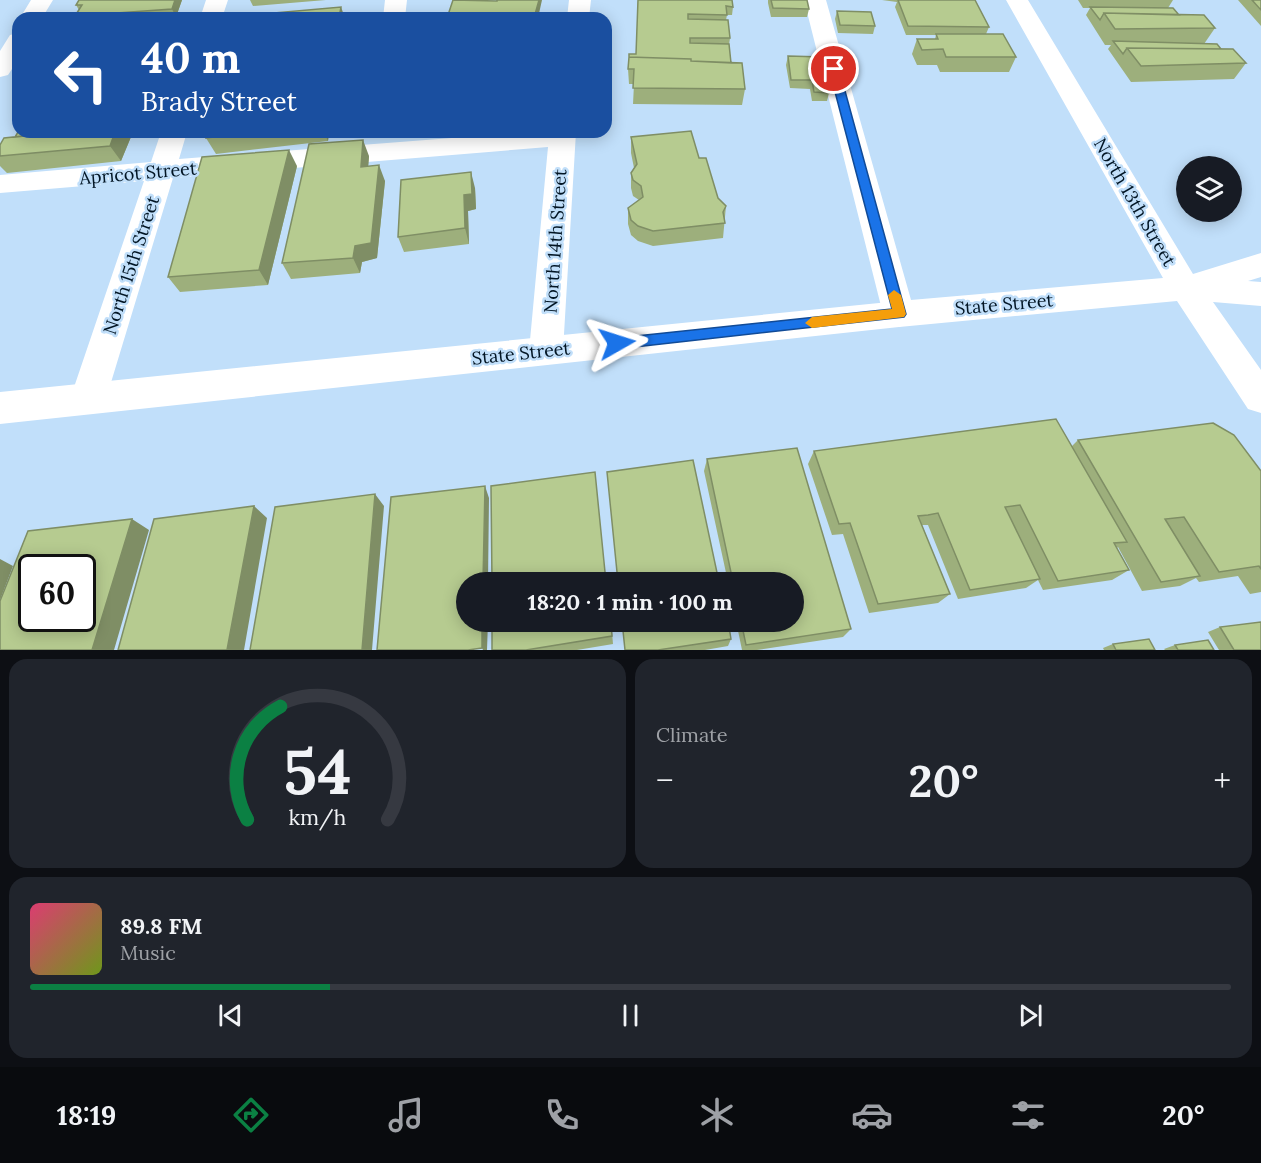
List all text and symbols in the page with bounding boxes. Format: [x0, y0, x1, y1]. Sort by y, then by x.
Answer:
text: 40 m [141, 31, 240, 85]
icon: left [42, 36, 120, 114]
pin [808, 43, 859, 94]
icon: arrive [817, 52, 850, 85]
text: Brady Street [141, 84, 297, 118]
street label: North 13th Street [1089, 134, 1181, 270]
street label: Apricot Street [77, 156, 198, 190]
map controls [1176, 156, 1242, 222]
button: layers [1176, 156, 1242, 222]
street label: North 14th Street [538, 168, 572, 314]
street label: North 15th Street [98, 193, 164, 337]
street label: State Street [954, 288, 1054, 320]
position arrow [585, 311, 649, 375]
street label: State Street [471, 336, 571, 370]
speed limit sign: 60 [18, 554, 96, 632]
text: 18:20 · 1 min · 100 m [528, 588, 732, 616]
text: Climate [656, 722, 728, 747]
text: 54 [283, 731, 352, 811]
text: 20° [909, 752, 978, 809]
text: − [656, 759, 674, 801]
text: + [1213, 759, 1231, 801]
text: km/h [289, 804, 347, 832]
text: 89.8 FM [120, 912, 202, 940]
text: Music [120, 940, 176, 965]
icon: previous [214, 999, 247, 1032]
icon: pause [614, 999, 647, 1032]
icon: next [1014, 999, 1047, 1032]
icon: directions [230, 1094, 272, 1136]
icon: music [385, 1094, 427, 1136]
icon: phone [541, 1094, 583, 1136]
icon: climate [696, 1094, 738, 1136]
icon: car [851, 1094, 893, 1136]
icon: filters [1007, 1094, 1049, 1136]
text: 18:19 [57, 1098, 116, 1132]
text: 20° [1162, 1098, 1204, 1132]

